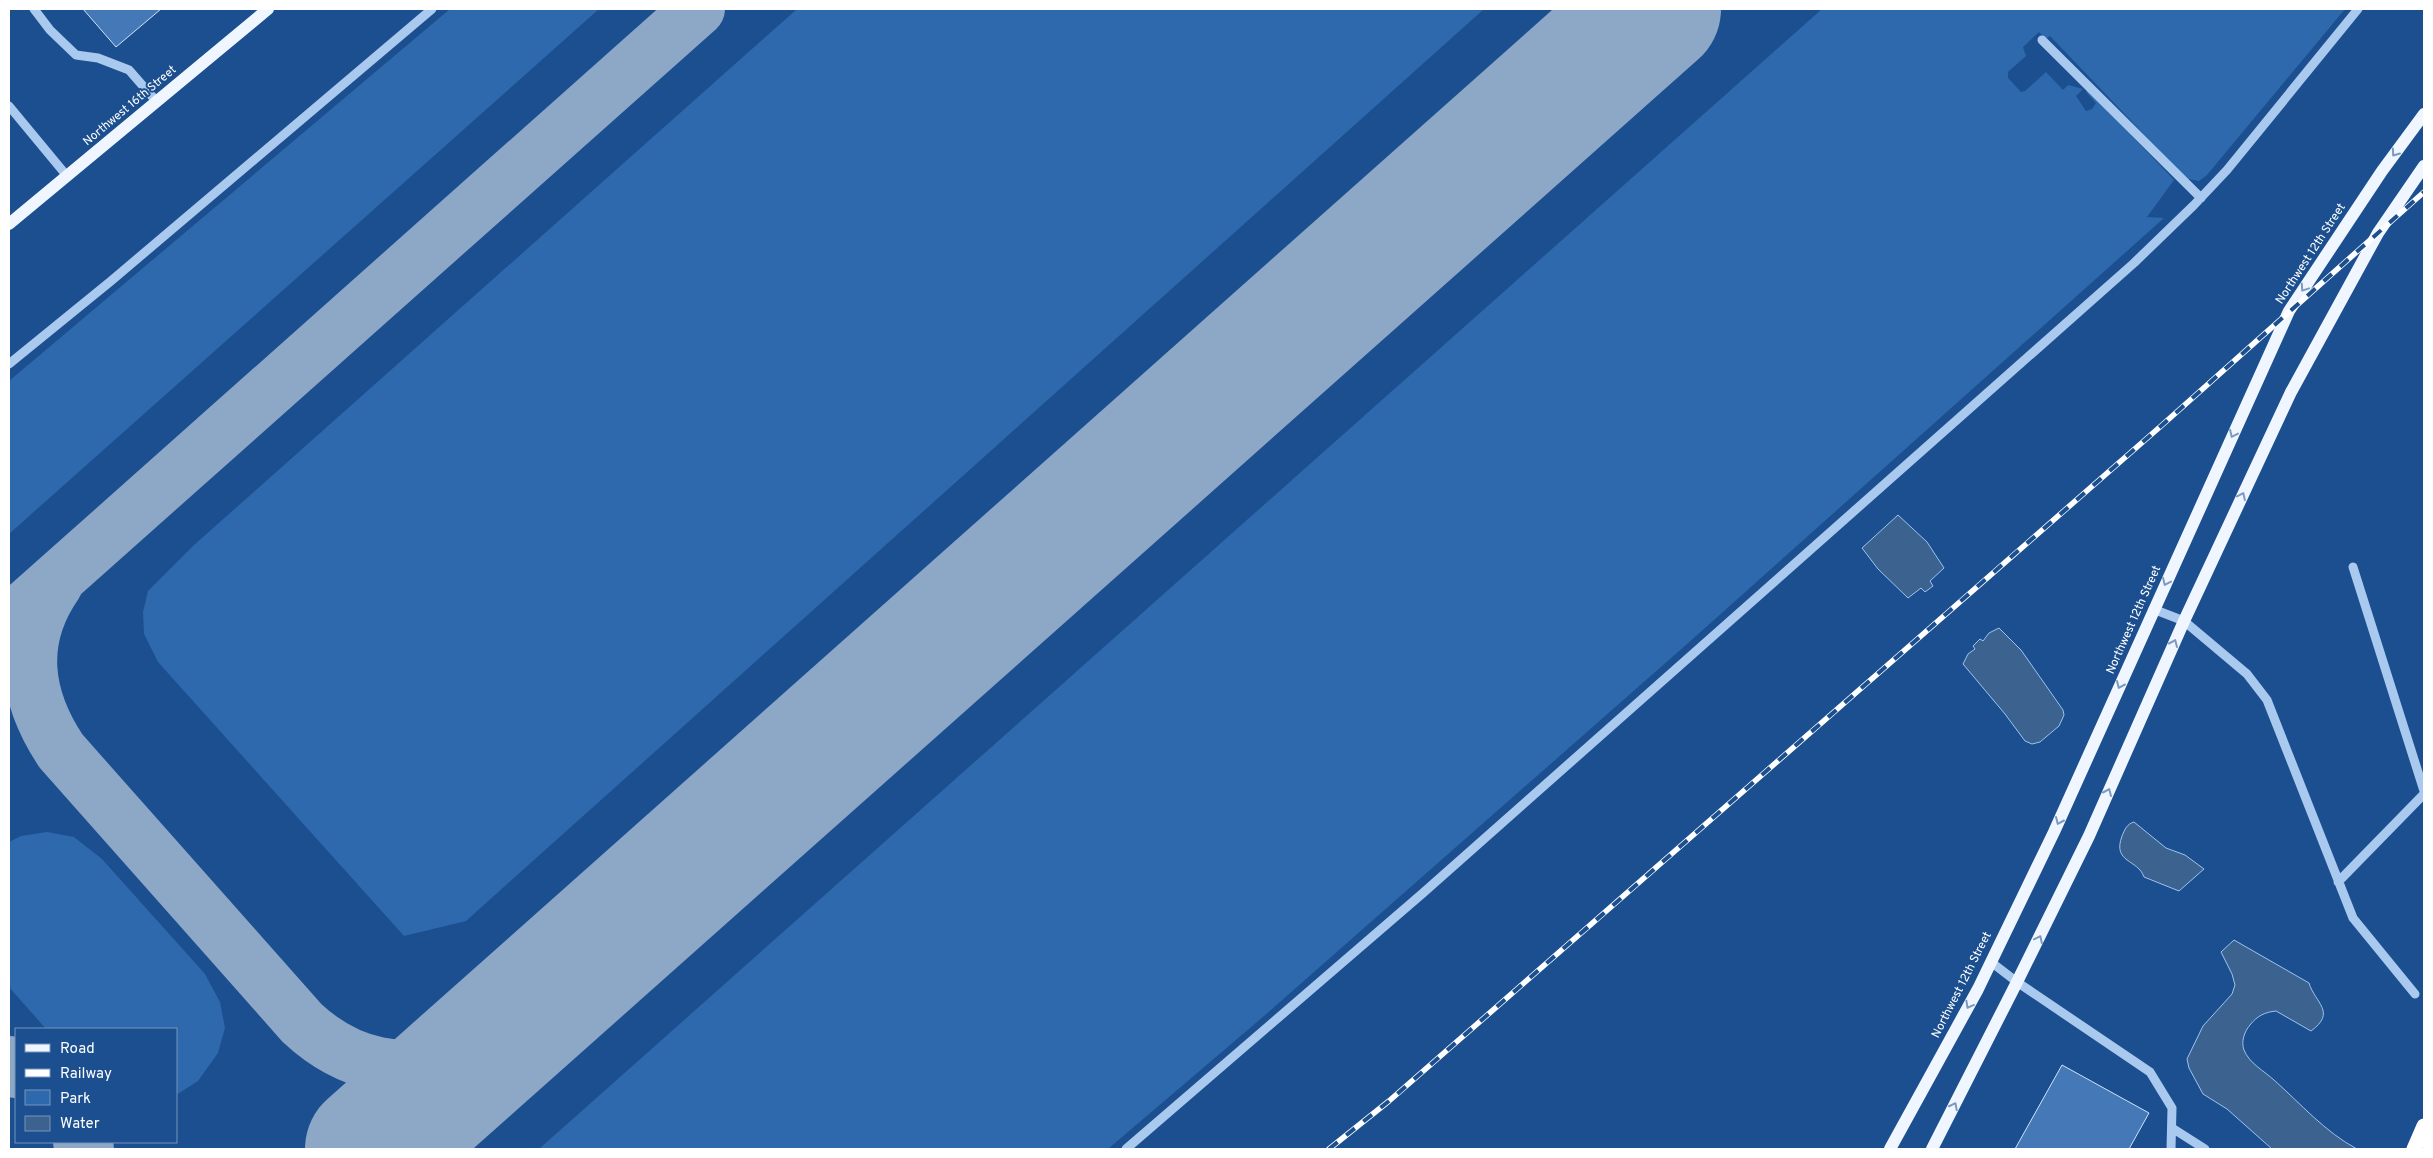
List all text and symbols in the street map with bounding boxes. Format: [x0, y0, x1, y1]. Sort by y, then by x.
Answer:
street label: Northwest 16th Street [80, 62, 180, 150]
one-way arrow [2392, 148, 2401, 157]
street label: Northwest 12th Street [2272, 200, 2350, 308]
one-way arrow [2301, 283, 2311, 292]
one-way arrow [2229, 429, 2240, 438]
one-way arrow [2236, 492, 2247, 501]
street label: Northwest 12th Street [2103, 563, 2165, 677]
one-way arrow [2161, 577, 2172, 586]
one-way arrow [2168, 639, 2178, 648]
one-way arrow [2115, 680, 2126, 689]
one-way arrow [2102, 788, 2113, 797]
one-way arrow [2055, 816, 2065, 825]
street label: Northwest 12th Street [1928, 929, 1996, 1041]
one-way arrow [2032, 935, 2042, 944]
one-way arrow [1965, 1000, 1975, 1009]
legend [15, 1028, 178, 1143]
text: Road [60, 1040, 95, 1059]
text: Railway [60, 1065, 112, 1084]
text: Park [60, 1090, 91, 1109]
one-way arrow [1948, 1102, 1958, 1111]
text: Water [60, 1115, 100, 1134]

